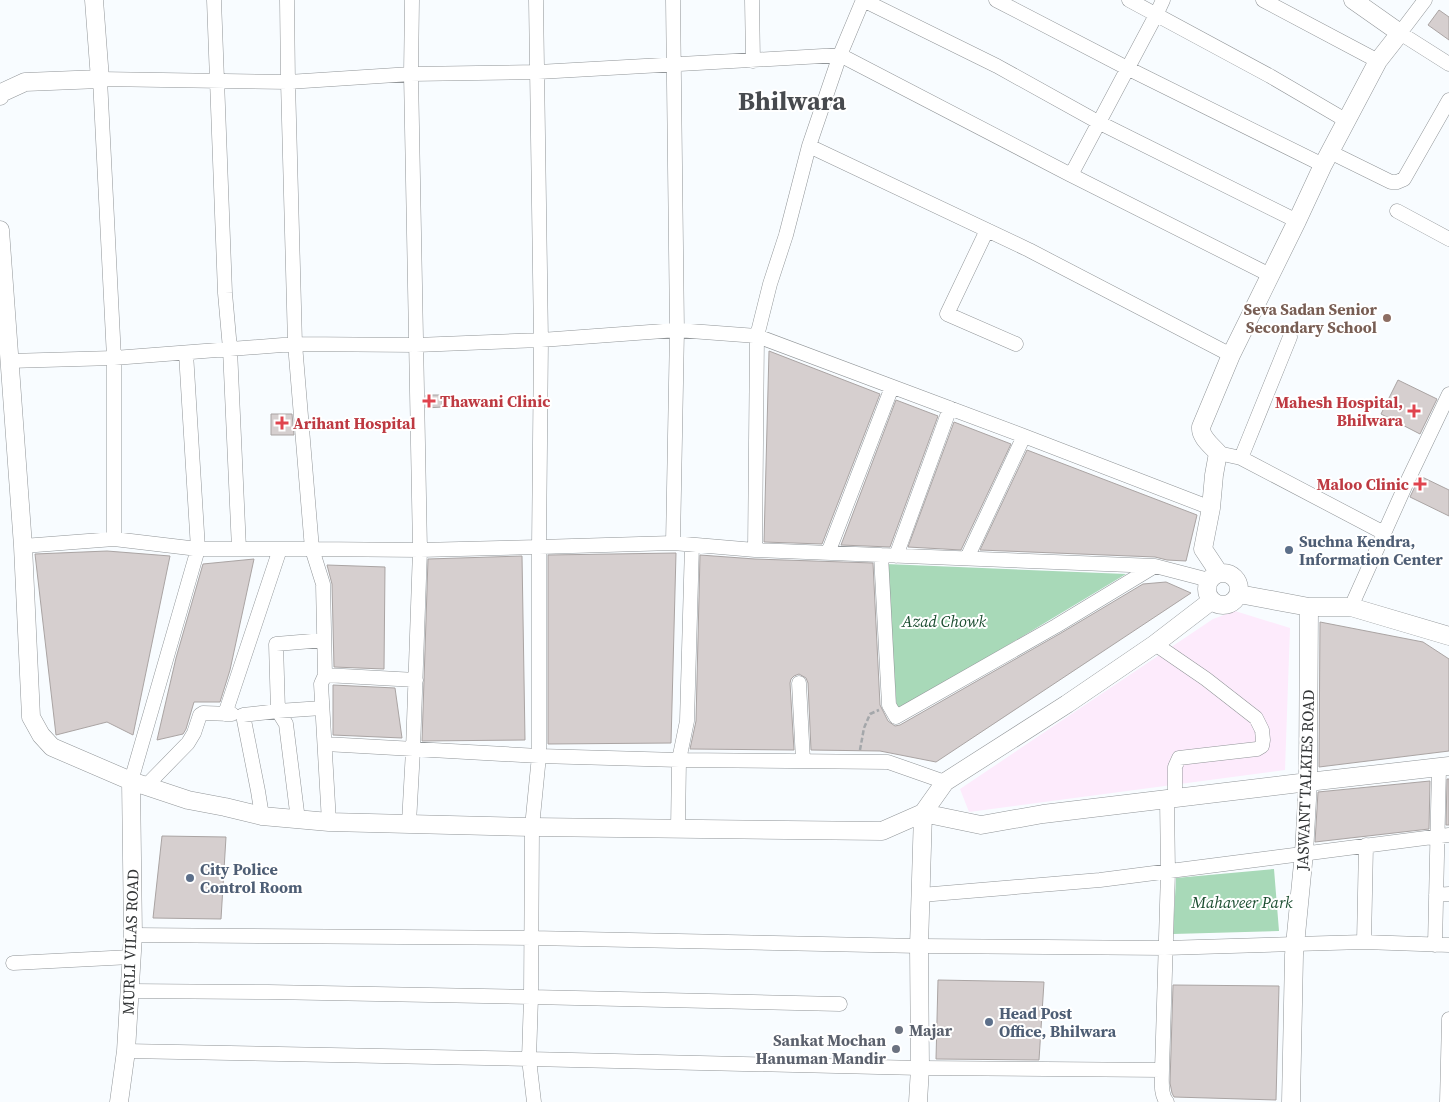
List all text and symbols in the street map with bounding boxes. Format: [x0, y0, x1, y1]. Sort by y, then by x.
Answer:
district label: Bhilwara [738, 83, 846, 119]
place label: Seva Sadan Senior Secondary School [1243, 298, 1378, 338]
marker: Seva Sadan Senior Secondary School [1381, 312, 1393, 324]
place label: Thawani Clinic [440, 390, 550, 412]
place label: Mahesh Hospital, Bhilwara [1275, 391, 1404, 431]
marker: Thawani Clinic [422, 394, 436, 408]
marker: Mahesh Hospital, Bhilwara [1407, 404, 1421, 418]
place label: Arihant Hospital [293, 412, 416, 434]
marker: Arihant Hospital [275, 416, 289, 430]
place label: Maloo Clinic [1316, 473, 1409, 495]
marker: Maloo Clinic [1413, 477, 1427, 491]
place label: Suchna Kendra, Information Center [1299, 530, 1443, 570]
marker: Suchna Kendra, Information Center [1283, 544, 1295, 556]
park label: Azad Chowk [901, 610, 986, 632]
street label: JASWANT TALKIES ROAD [1291, 689, 1319, 872]
place label: City Police Control Room [200, 858, 303, 898]
street label: MURLI VILAS ROAD [116, 869, 144, 1015]
marker: City Police Control Room [184, 872, 196, 884]
park label: Mahaveer Park [1190, 891, 1293, 913]
place label: Head Post Office, Bhilwara [999, 1002, 1117, 1042]
marker: Head Post Office, Bhilwara [983, 1016, 995, 1028]
place label: Majar [909, 1019, 953, 1041]
marker: Majar [893, 1024, 905, 1036]
place label: Sankat Mochan Hanuman Mandir [756, 1029, 887, 1069]
marker: Sankat Mochan Hanuman Mandir [890, 1043, 902, 1055]

